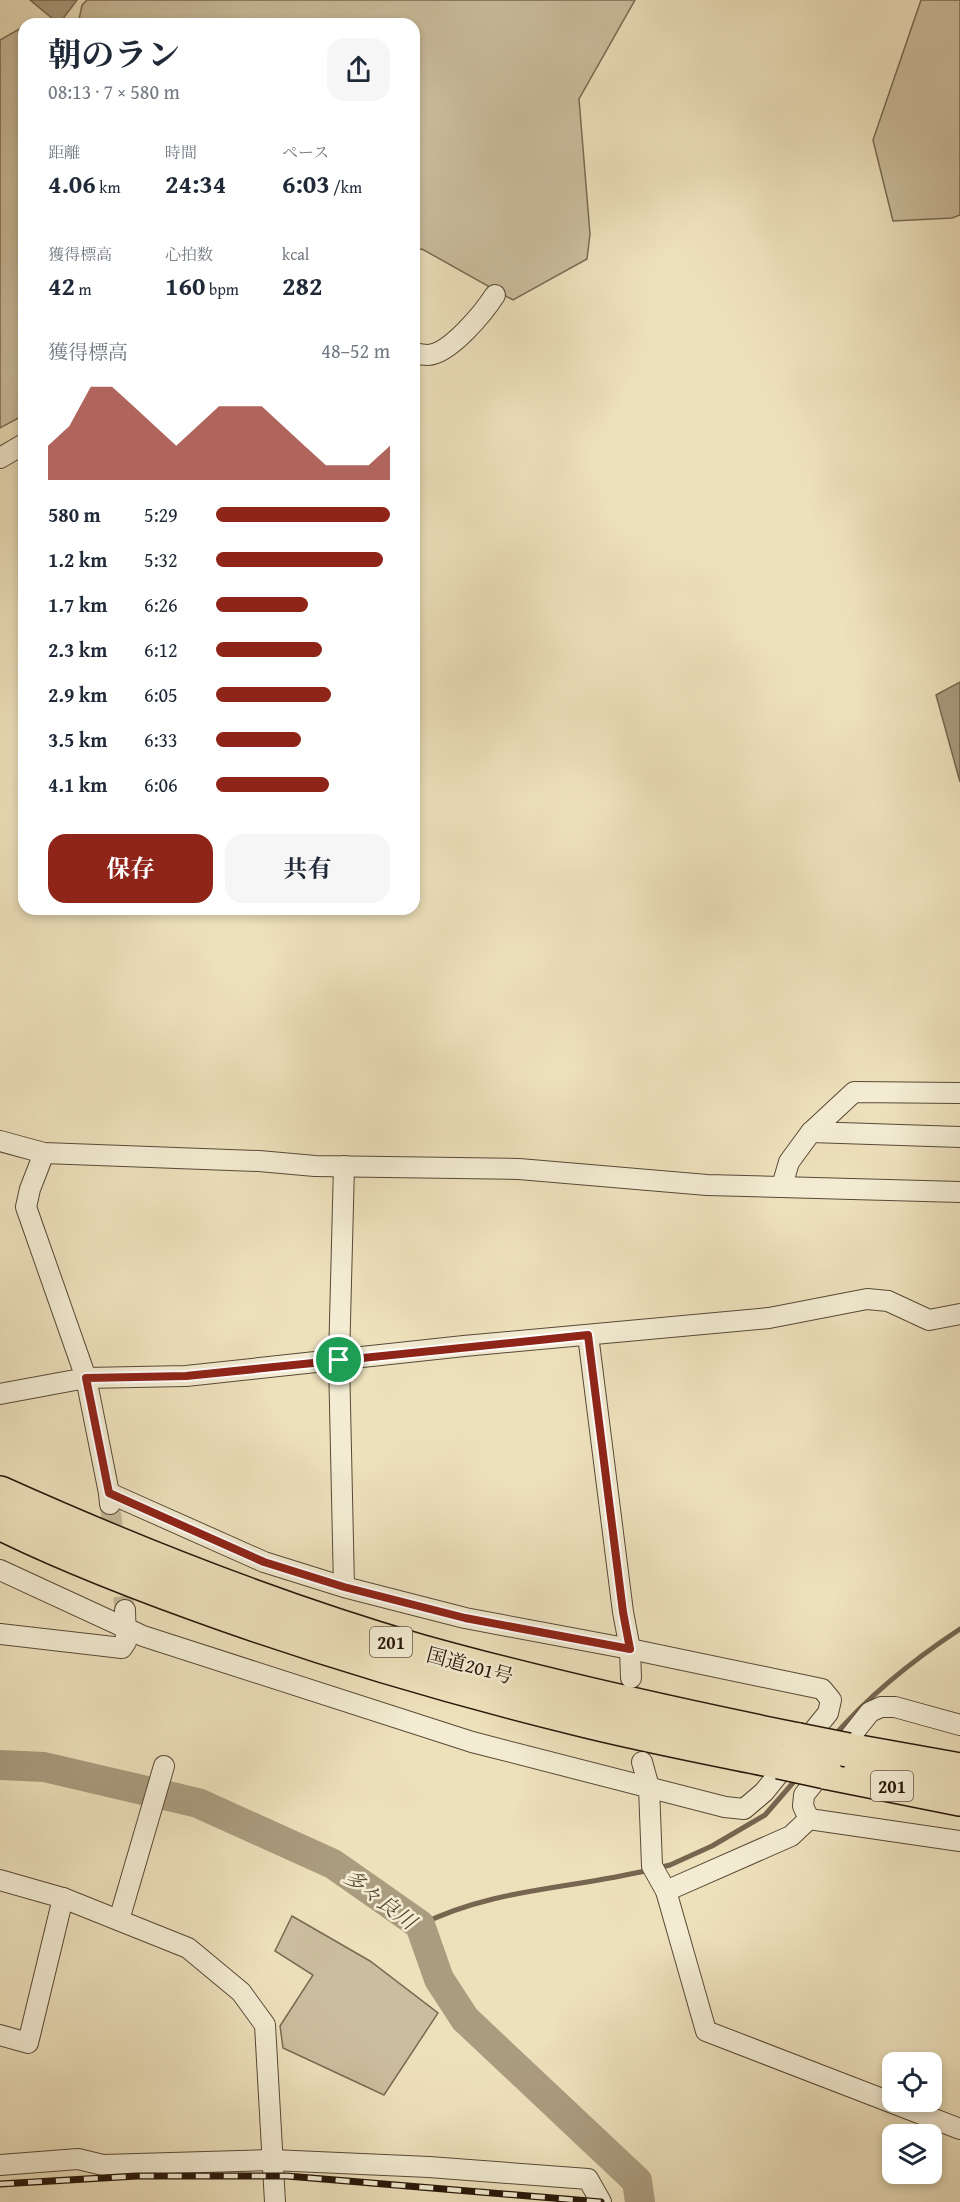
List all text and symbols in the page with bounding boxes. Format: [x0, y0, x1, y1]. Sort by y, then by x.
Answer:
text: 朝のラン [48, 30, 180, 78]
button: share [327, 38, 390, 101]
text: 08:13 · 7 × 580 m [48, 77, 180, 106]
text: 距離 [48, 140, 80, 164]
text: 時間 [165, 140, 197, 164]
text: ペース [282, 140, 329, 164]
text: 4.06 [48, 164, 96, 203]
text: 24:34 [165, 164, 226, 203]
text: 6:03 [282, 164, 330, 203]
text: km [96, 175, 120, 199]
text: /km [330, 175, 362, 199]
text: 獲得標高 [48, 242, 112, 266]
text: 心拍数 [165, 242, 213, 266]
text: kcal [282, 242, 309, 266]
text: 42 [48, 266, 75, 305]
text: 160 [165, 266, 205, 305]
text: 282 [282, 266, 322, 305]
text: m [75, 277, 92, 301]
text: bpm [205, 277, 239, 301]
text: 48–52 m [321, 336, 390, 365]
text: 獲得標高 [48, 337, 128, 366]
text: 580 m [48, 500, 101, 529]
text: 5:29 [144, 500, 178, 529]
text: 1.2 km [48, 545, 107, 574]
text: 5:32 [144, 545, 178, 574]
text: 1.7 km [48, 590, 107, 619]
text: 6:26 [144, 590, 178, 619]
text: 2.3 km [48, 635, 107, 664]
text: 6:12 [144, 635, 178, 664]
text: 2.9 km [48, 680, 107, 709]
text: 6:05 [144, 680, 178, 709]
text: 3.5 km [48, 725, 107, 754]
text: 6:33 [144, 725, 178, 754]
text: 4.1 km [48, 770, 107, 799]
text: 6:06 [144, 770, 178, 799]
button: 保存 [48, 834, 213, 903]
button: 共有 [225, 834, 390, 903]
pin [313, 1334, 364, 1385]
icon: arrive [322, 1343, 355, 1376]
road number: 201 [370, 1627, 412, 1657]
street label: 国道201号 [423, 1639, 517, 1691]
road number: 201 [871, 1771, 913, 1801]
water label: 多々良川 [337, 1861, 424, 1938]
map controls [882, 2052, 942, 2184]
button: locate [882, 2052, 942, 2112]
button: layers [882, 2124, 942, 2184]

